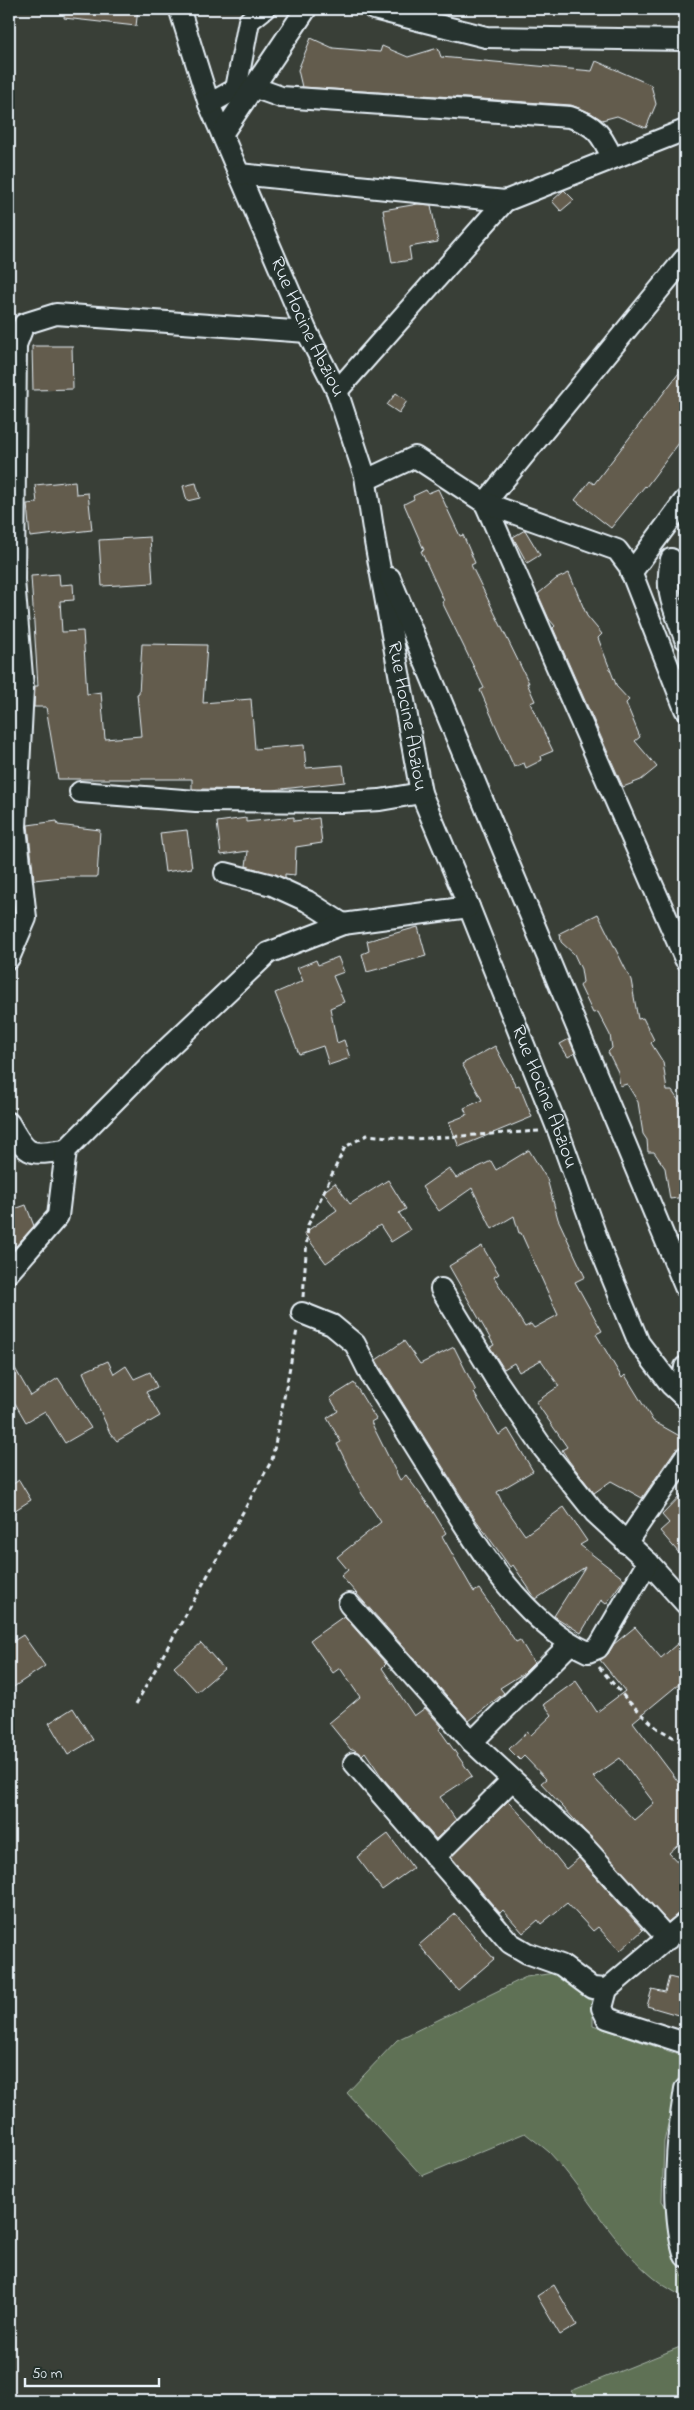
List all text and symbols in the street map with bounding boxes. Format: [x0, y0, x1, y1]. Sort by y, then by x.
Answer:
street label: Rue Hocine Abziou [262, 253, 352, 402]
street label: Rue Hocine Abziou [379, 639, 435, 793]
street label: Rue Hocine Abziou [503, 1021, 585, 1172]
scale bar [25, 2355, 159, 2387]
text: 50 m [32, 2363, 63, 2385]

